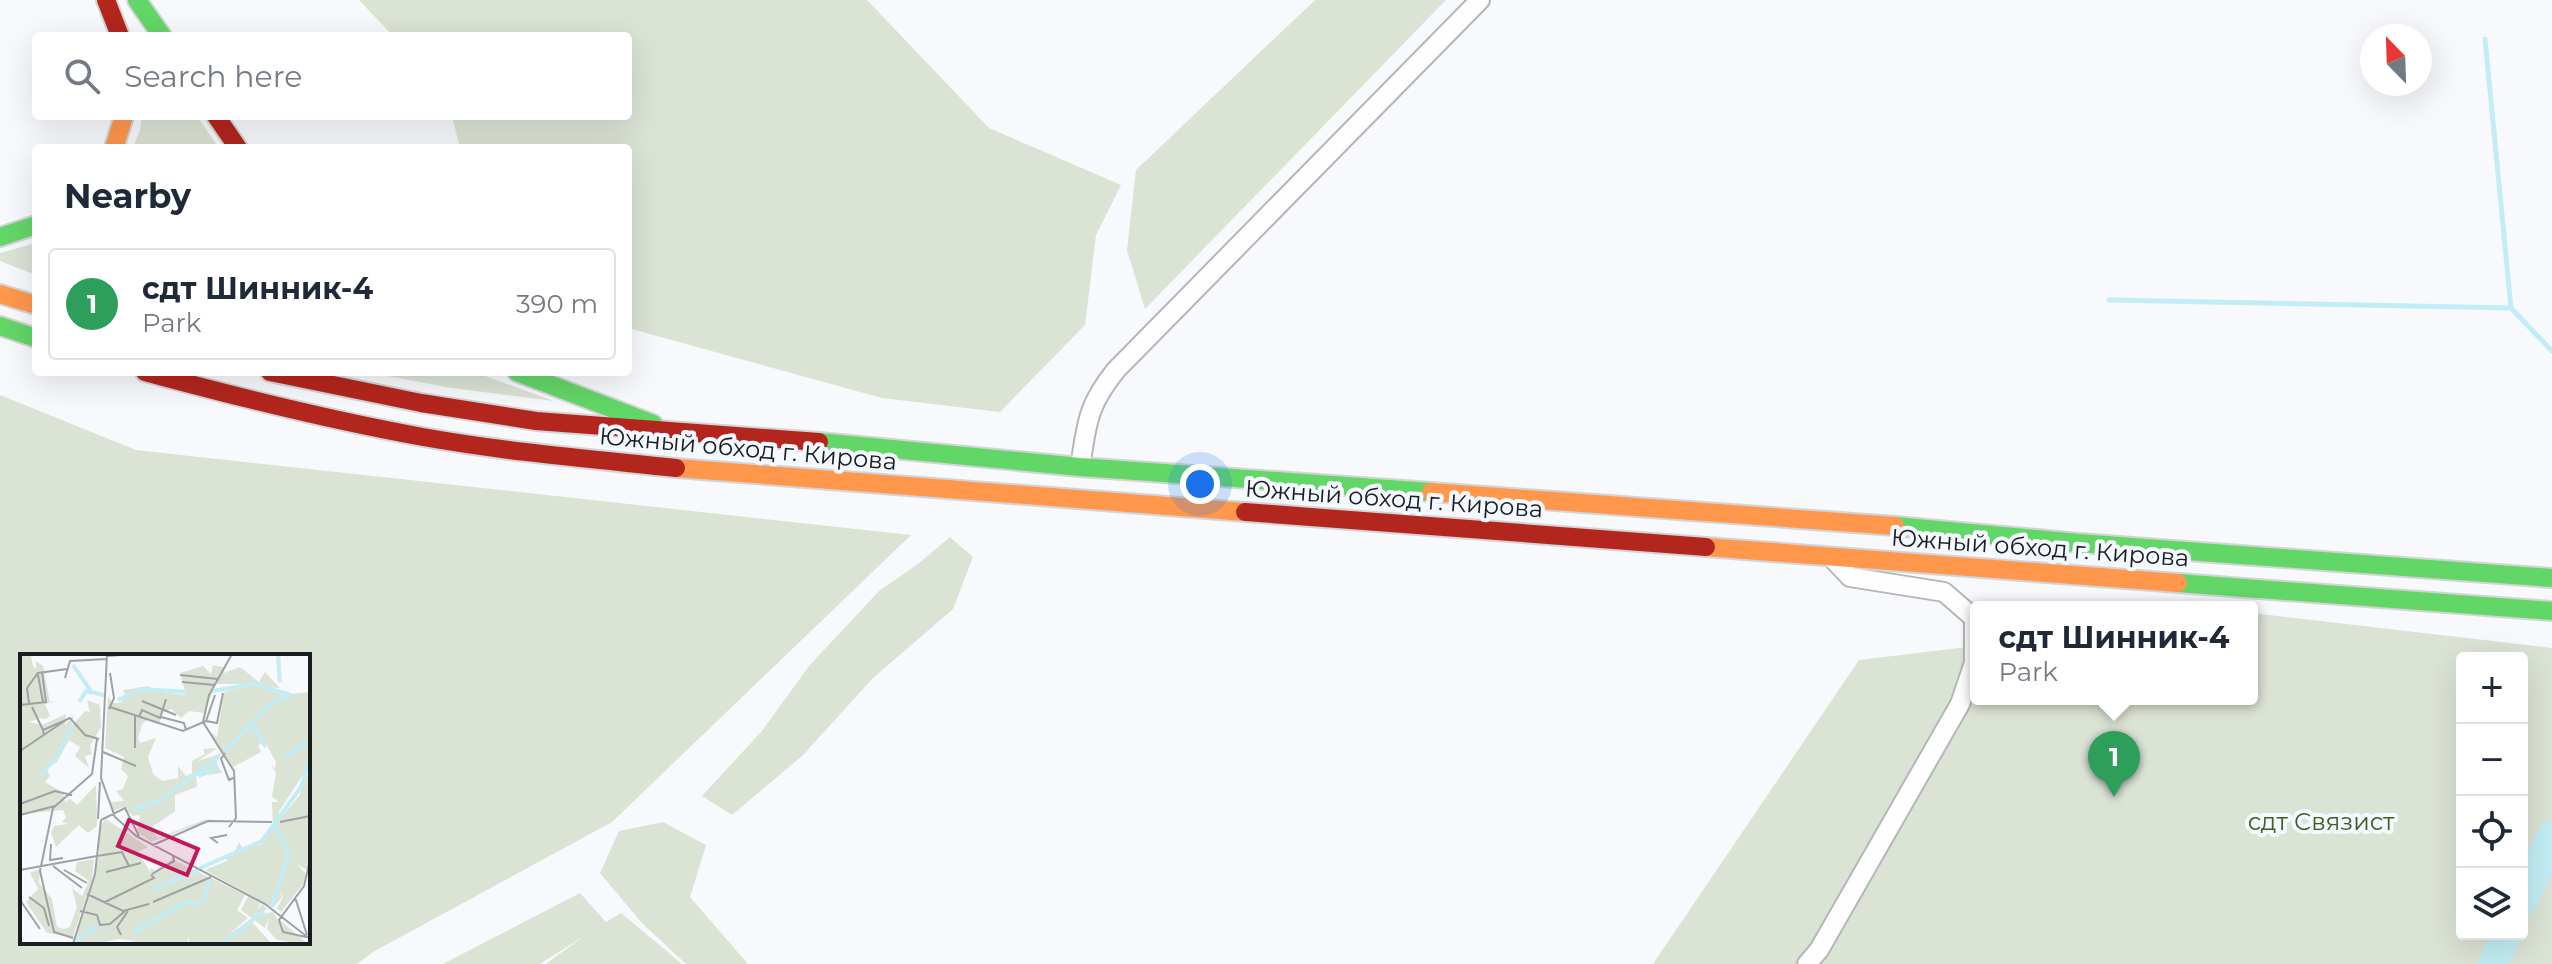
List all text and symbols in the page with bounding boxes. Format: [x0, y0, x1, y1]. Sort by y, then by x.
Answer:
north arrow [2360, 24, 2432, 96]
search box [32, 32, 632, 120]
icon: search [60, 54, 104, 98]
text: Search here [124, 58, 302, 95]
text: Nearby [64, 175, 191, 217]
text: сдт Шинник-4 [142, 270, 373, 307]
text: 1 [87, 288, 97, 320]
text: 390 m [516, 288, 598, 320]
text: Park [142, 307, 201, 339]
street label: Южный обход г. Кирова [598, 421, 898, 476]
your location [1180, 464, 1220, 504]
street label: Южный обход г. Кирова [1244, 474, 1544, 523]
street label: Южный обход г. Кирова [1890, 523, 2190, 572]
popup [1970, 601, 2258, 705]
text: сдт Шинник-4 [1998, 619, 2230, 656]
map controls [2456, 652, 2528, 940]
button: + [2456, 652, 2528, 724]
inset map [20, 654, 310, 944]
text: Park [1998, 656, 2058, 688]
button: − [2456, 724, 2528, 796]
pin: 1 [2088, 731, 2140, 797]
button: locate [2456, 796, 2528, 868]
park label: сдт Связист [2248, 807, 2395, 836]
button: layers [2456, 868, 2528, 940]

